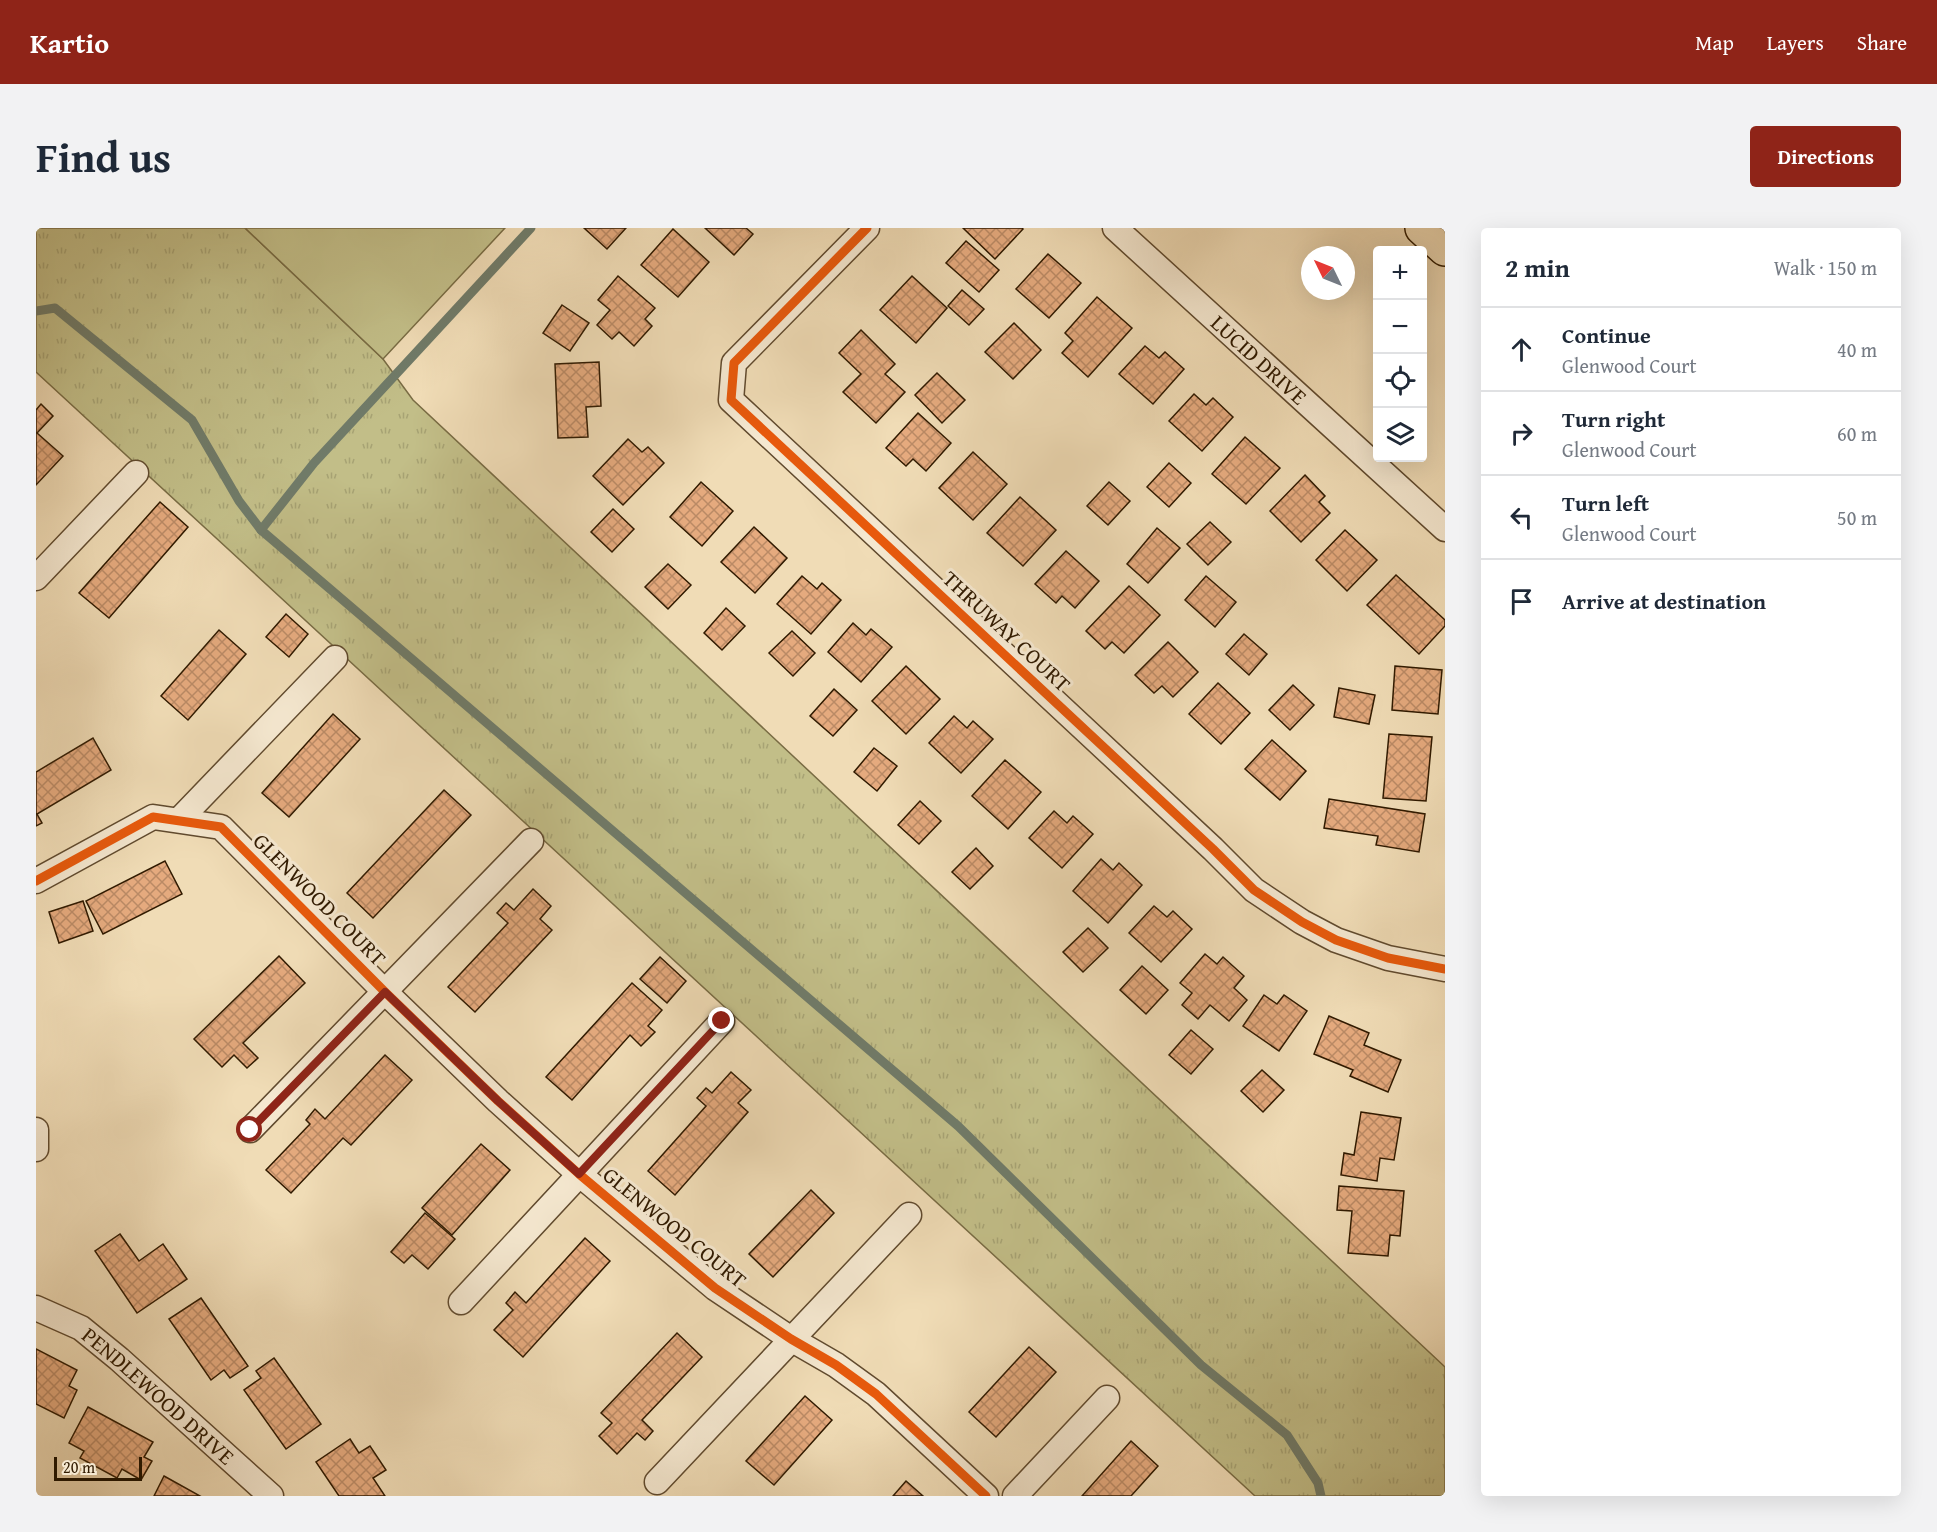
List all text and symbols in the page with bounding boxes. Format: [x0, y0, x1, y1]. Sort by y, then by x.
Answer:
text: Kartio [30, 22, 109, 63]
text: Map [1695, 27, 1734, 58]
text: Layers [1767, 27, 1824, 58]
text: Share [1857, 27, 1907, 58]
text: Find us [36, 126, 171, 187]
button: Directions [1750, 126, 1901, 187]
north arrow [1301, 246, 1355, 300]
map controls [1373, 246, 1427, 462]
button: + [1373, 246, 1427, 300]
text: 2 min [1505, 248, 1570, 287]
text: Walk · 150 m [1774, 253, 1877, 282]
button: − [1373, 300, 1427, 354]
street label: LUCID DRIVE [1204, 307, 1314, 412]
text: Continue [1562, 319, 1651, 351]
icon: ahead [1505, 333, 1538, 366]
text: 40 m [1837, 335, 1877, 364]
text: Glenwood Court [1562, 351, 1697, 380]
button: locate [1373, 354, 1427, 408]
text: Turn right [1562, 403, 1665, 435]
button: layers [1373, 408, 1427, 462]
icon: right [1505, 417, 1538, 450]
text: 60 m [1837, 419, 1877, 448]
text: Glenwood Court [1562, 435, 1697, 464]
text: Turn left [1562, 487, 1649, 519]
icon: left [1505, 501, 1538, 534]
text: 50 m [1837, 503, 1877, 532]
text: Glenwood Court [1562, 519, 1697, 548]
street label: THRUWAY COURT [936, 563, 1078, 699]
icon: arrive [1505, 585, 1538, 618]
text: Arrive at destination [1562, 585, 1766, 617]
street label: GLENWOOD COURT [246, 825, 394, 973]
route end [708, 1007, 734, 1033]
route start [236, 1116, 262, 1142]
street label: GLENWOOD COURT [596, 1159, 754, 1295]
street label: PENDLEWOOD DRIVE [75, 1319, 242, 1472]
scale bar [54, 1454, 142, 1482]
text: 20 m [63, 1455, 95, 1479]

